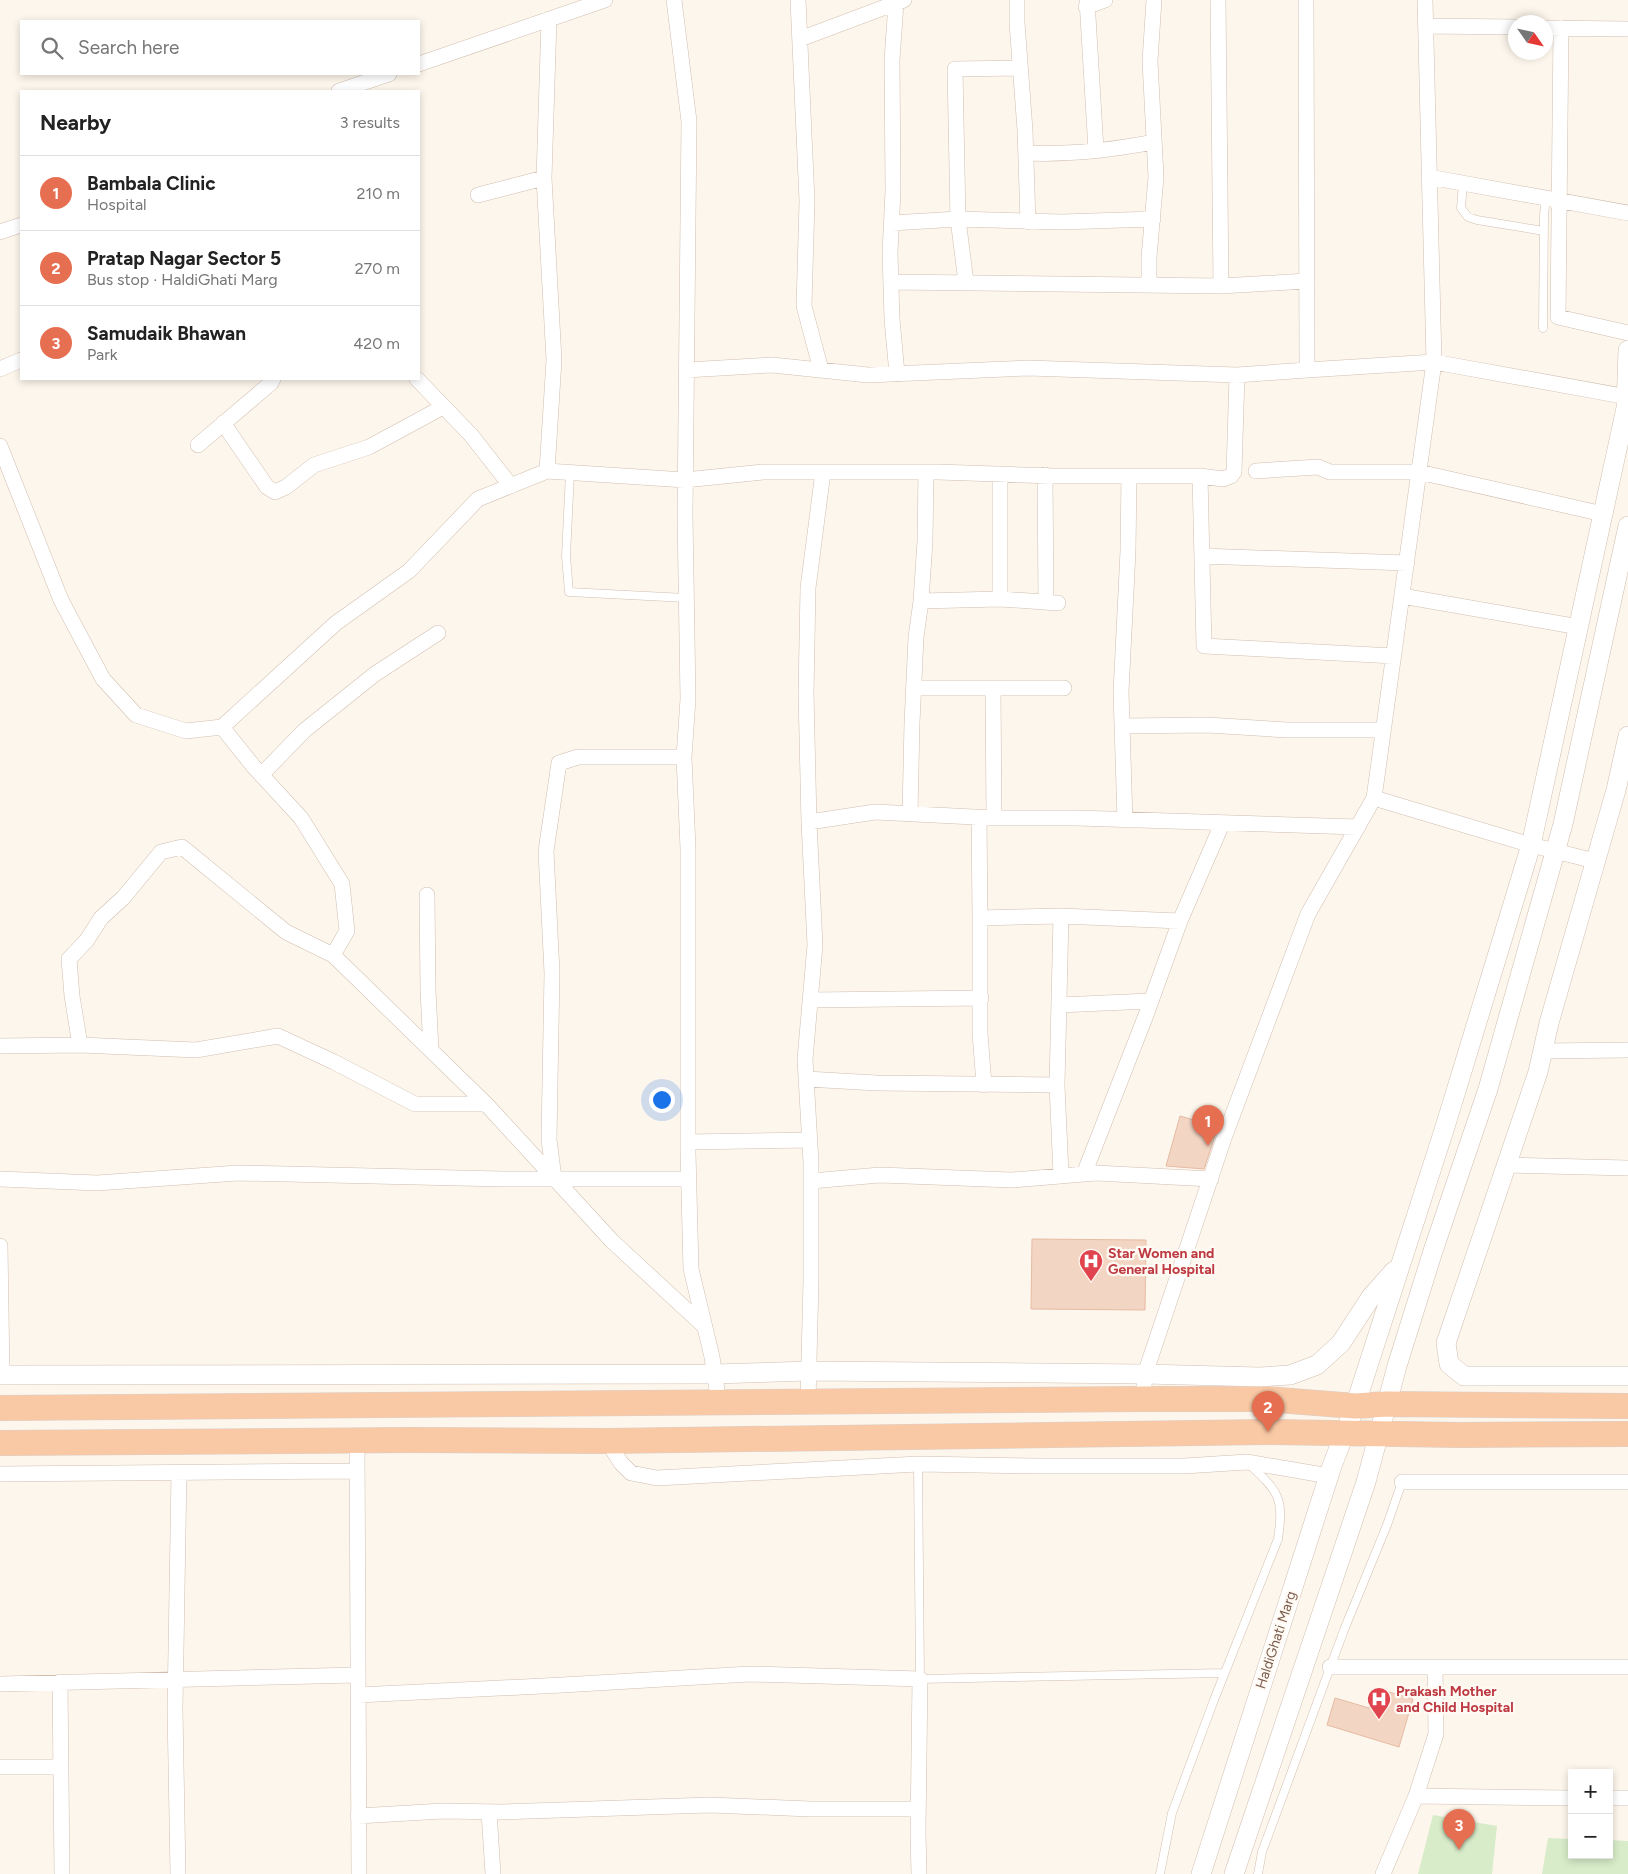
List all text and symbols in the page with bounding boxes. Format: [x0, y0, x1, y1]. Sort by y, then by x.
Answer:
north arrow [1508, 15, 1553, 60]
search box [20, 20, 420, 75]
icon: search [38, 34, 66, 62]
text: Search here [78, 36, 180, 59]
text: Nearby [40, 110, 111, 135]
text: 3 results [340, 113, 400, 132]
text: Bambala Clinic [87, 172, 216, 195]
text: 1 [53, 184, 59, 203]
text: 210 m [357, 184, 400, 203]
text: Hospital [87, 195, 147, 214]
text: Pratap Nagar Sector 5 [87, 247, 281, 270]
text: 2 [51, 259, 61, 278]
text: 270 m [355, 259, 400, 278]
text: Bus stop · HaldiGhati Marg [87, 270, 278, 289]
text: Samudaik Bhawan [87, 322, 246, 345]
text: 3 [52, 334, 60, 353]
text: 420 m [353, 334, 400, 353]
text: Park [87, 345, 117, 364]
your location [649, 1087, 675, 1113]
pin: 1 [1192, 1105, 1224, 1146]
place label: Star Women and General Hospital [1108, 1245, 1215, 1278]
hospital icon: Star Women and General Hospital [1078, 1248, 1104, 1282]
pin: 2 [1252, 1391, 1284, 1432]
street label: HaldiGhati Marg [1252, 1589, 1300, 1691]
place label: Prakash Mother and Child Hospital [1396, 1683, 1514, 1716]
hospital icon: Prakash Mother and Child Hospital [1366, 1686, 1392, 1720]
map controls [1568, 1769, 1613, 1859]
button: + [1568, 1769, 1613, 1814]
pin: 3 [1443, 1809, 1475, 1850]
button: − [1568, 1814, 1613, 1859]

